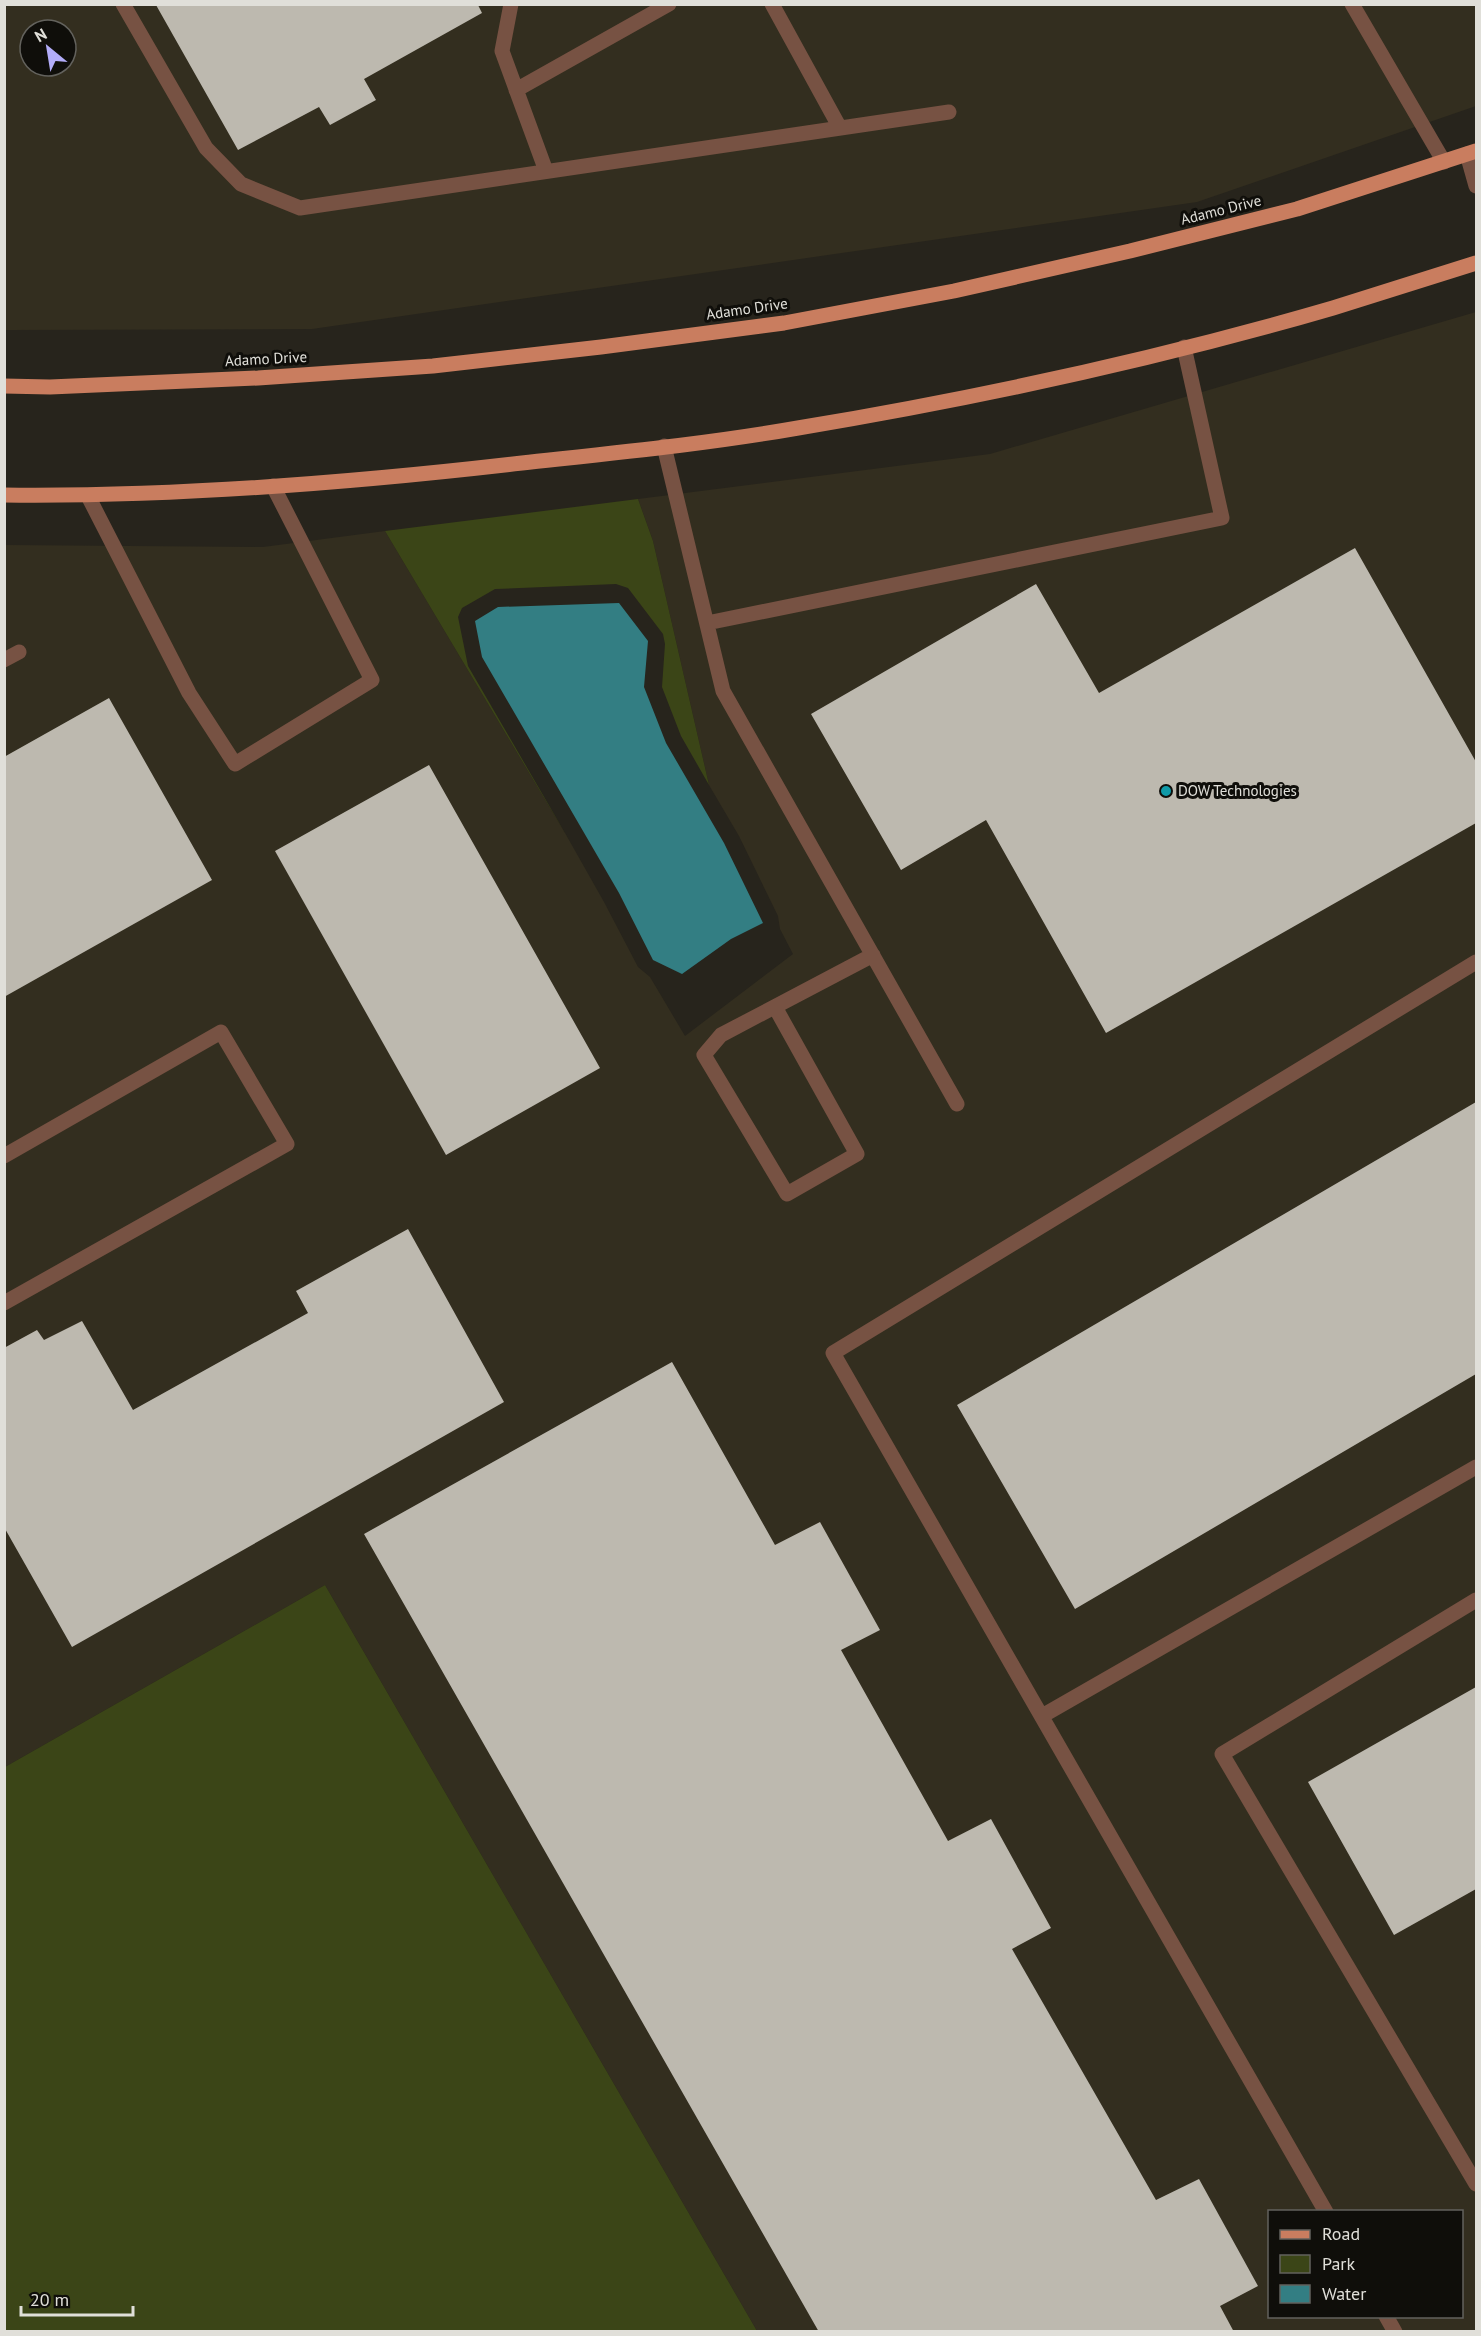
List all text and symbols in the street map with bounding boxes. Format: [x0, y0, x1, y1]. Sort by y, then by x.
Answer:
north arrow [18, 18, 78, 78]
text: N [31, 24, 50, 46]
street label: Adamo Drive [1179, 190, 1263, 229]
street label: Adamo Drive [705, 293, 789, 324]
street label: Adamo Drive [224, 347, 307, 370]
place label: DOW Technologies [1178, 781, 1297, 800]
marker: DOW Technologies [1159, 784, 1173, 798]
legend [1268, 2210, 1463, 2318]
text: Road [1322, 2222, 1360, 2245]
text: Park [1322, 2252, 1355, 2275]
scale bar [21, 2279, 134, 2317]
text: Water [1322, 2282, 1366, 2305]
text: 20 m [30, 2288, 69, 2311]

